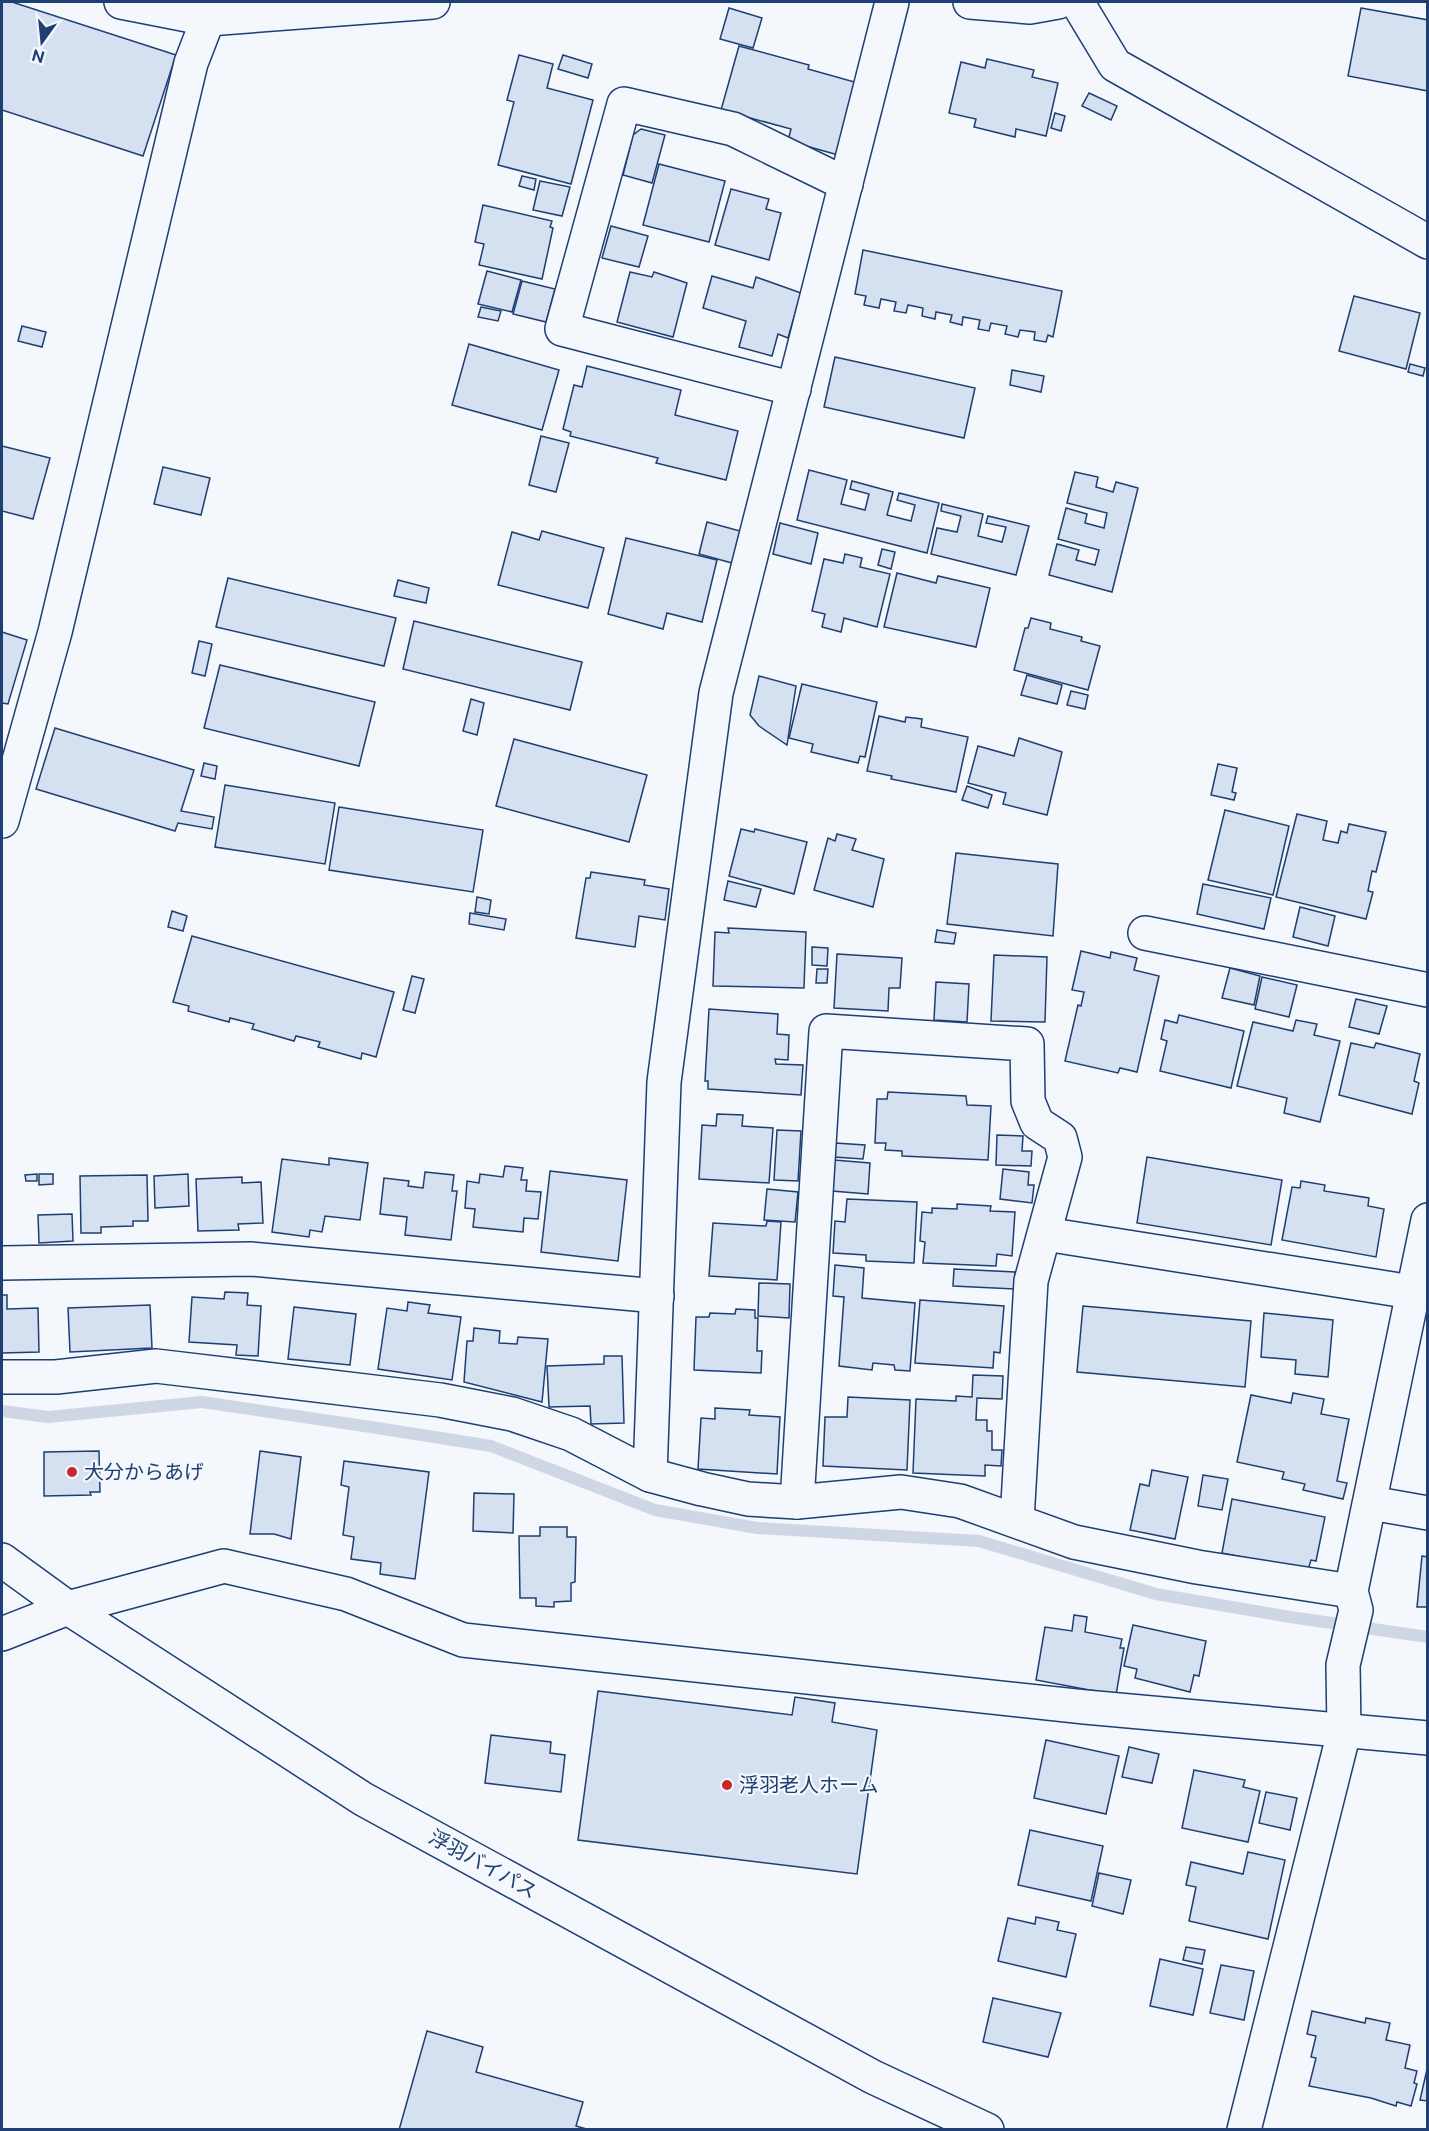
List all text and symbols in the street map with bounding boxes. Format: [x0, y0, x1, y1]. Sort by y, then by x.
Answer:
north arrow [12, 12, 72, 72]
text: N [30, 45, 47, 67]
place label: 大分からあげ [84, 1460, 204, 1484]
marker: 大分からあげ [65, 1465, 79, 1479]
place label: 浮羽老人ホーム [739, 1773, 878, 1797]
marker: 浮羽老人ホーム [720, 1778, 734, 1792]
street label: 浮羽バイパス [425, 1825, 541, 1903]

